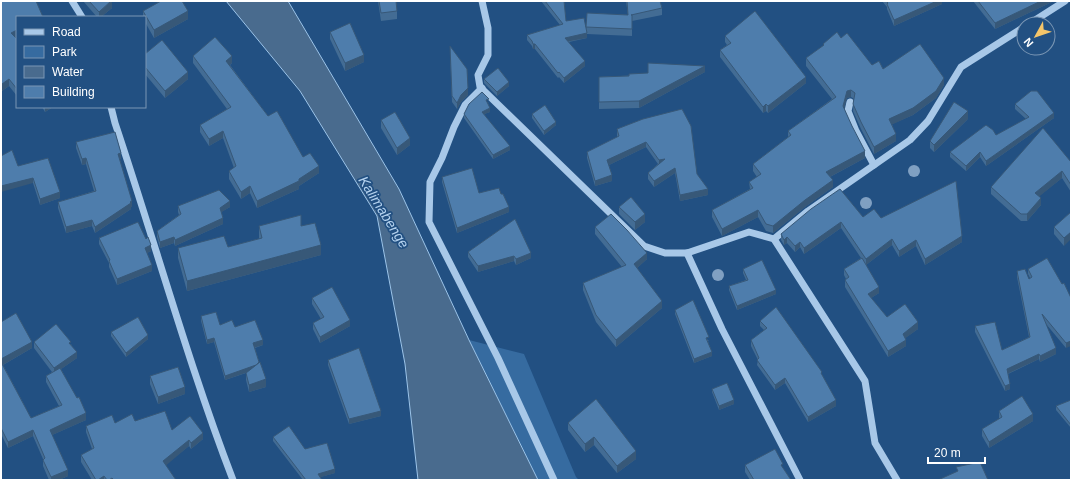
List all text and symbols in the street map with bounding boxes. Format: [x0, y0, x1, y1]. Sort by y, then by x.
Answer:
legend [16, 16, 146, 108]
north arrow [1016, 16, 1056, 56]
text: Road [52, 25, 81, 39]
text: N [1021, 35, 1035, 49]
text: Park [52, 45, 78, 59]
text: Water [52, 65, 84, 79]
text: Building [52, 85, 95, 99]
water label: Kalimabenge [356, 173, 413, 251]
scale bar [928, 439, 985, 465]
text: 20 m [934, 446, 961, 460]

